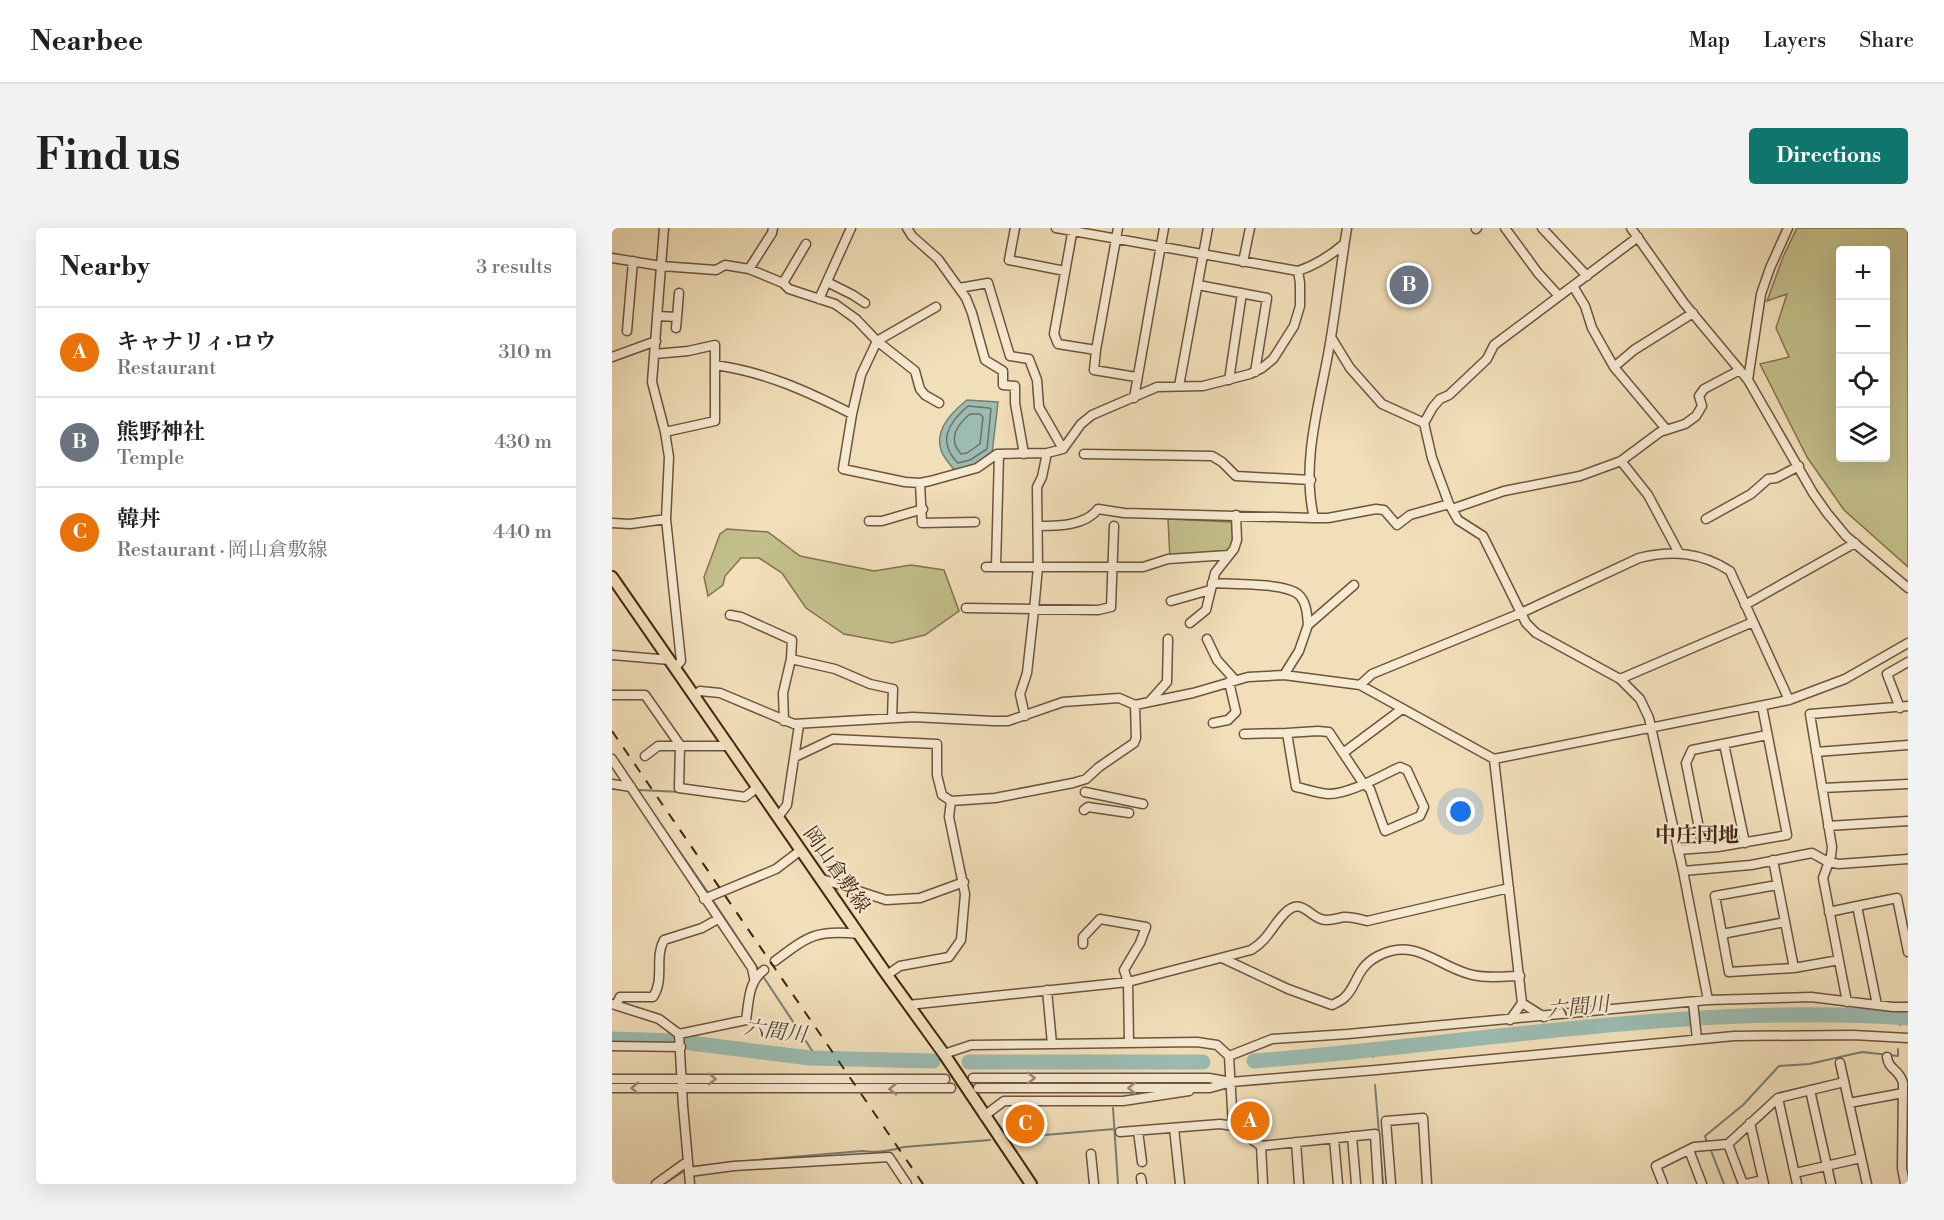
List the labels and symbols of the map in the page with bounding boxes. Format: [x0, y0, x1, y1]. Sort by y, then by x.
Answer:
pin: B [1390, 262, 1428, 308]
your location [1446, 797, 1475, 826]
street label: 岡山倉敷線 [797, 822, 875, 918]
district label: 中庄団地 [1655, 823, 1739, 849]
water label: 六間川 [1545, 992, 1613, 1024]
water label: 六間川 [742, 1015, 810, 1049]
one-way arrow [1027, 1072, 1036, 1084]
one-way arrow [708, 1073, 717, 1085]
one-way arrow [630, 1082, 639, 1094]
one-way arrow [1127, 1082, 1136, 1094]
one-way arrow [888, 1083, 897, 1095]
pin: A [1230, 1098, 1270, 1144]
pin: C [1006, 1102, 1044, 1146]

